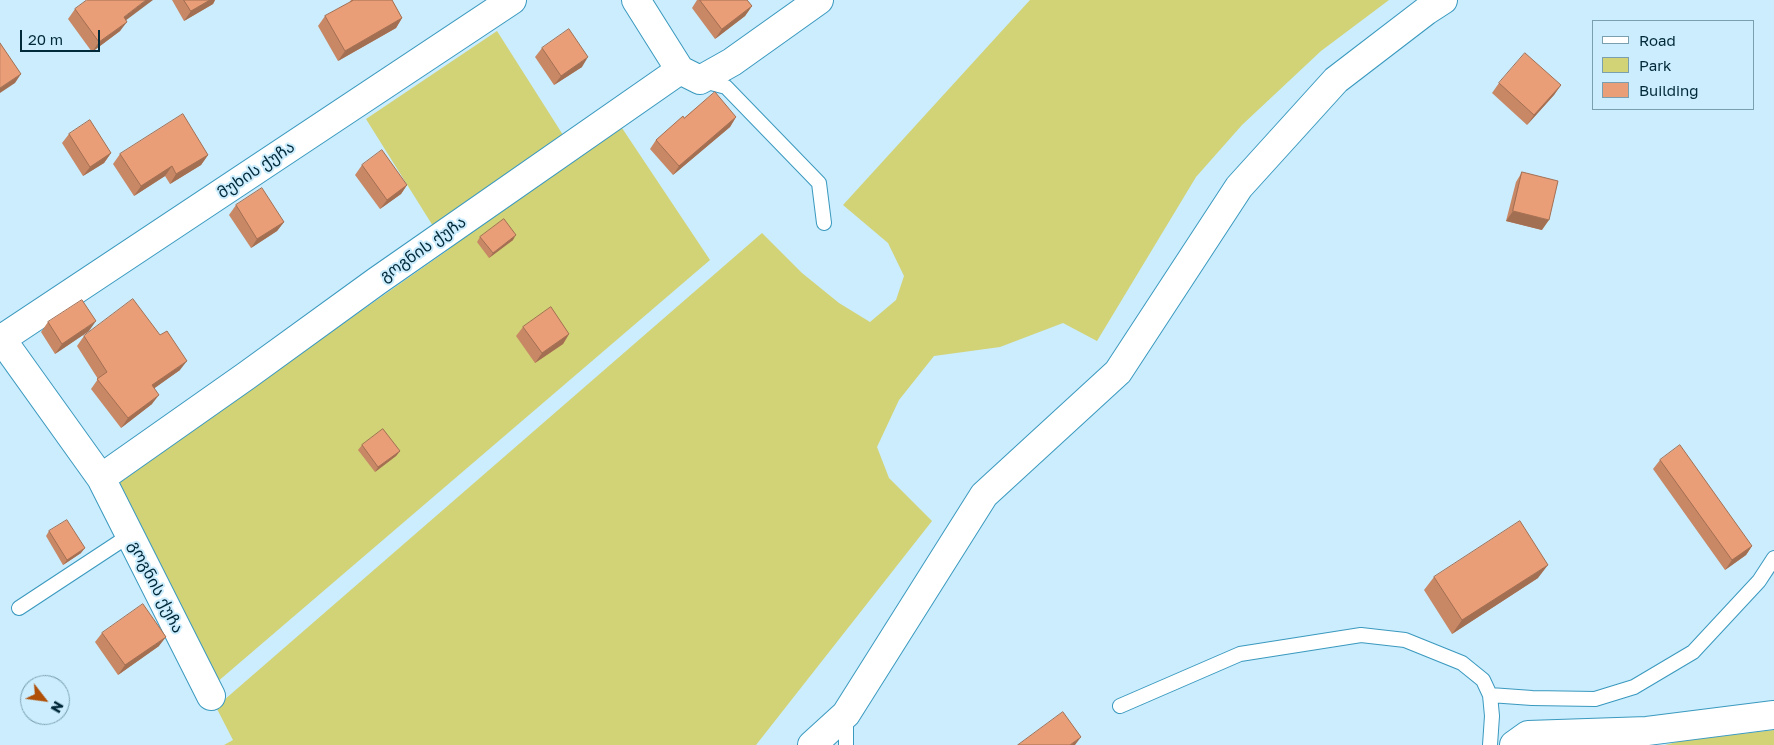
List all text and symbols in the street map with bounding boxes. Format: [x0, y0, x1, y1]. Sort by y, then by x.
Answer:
scale bar [22, 20, 102, 52]
legend [1592, 20, 1754, 110]
text: 20 m [28, 30, 63, 48]
text: Road [1639, 31, 1676, 49]
text: Park [1639, 56, 1671, 74]
text: Building [1639, 81, 1699, 99]
street label: მუხის ქუჩა [214, 137, 298, 203]
street label: გოგნის ქუჩა [376, 212, 470, 286]
street label: გოგნის ქუჩა [125, 538, 187, 636]
north arrow [20, 675, 70, 725]
text: N [48, 698, 68, 716]

